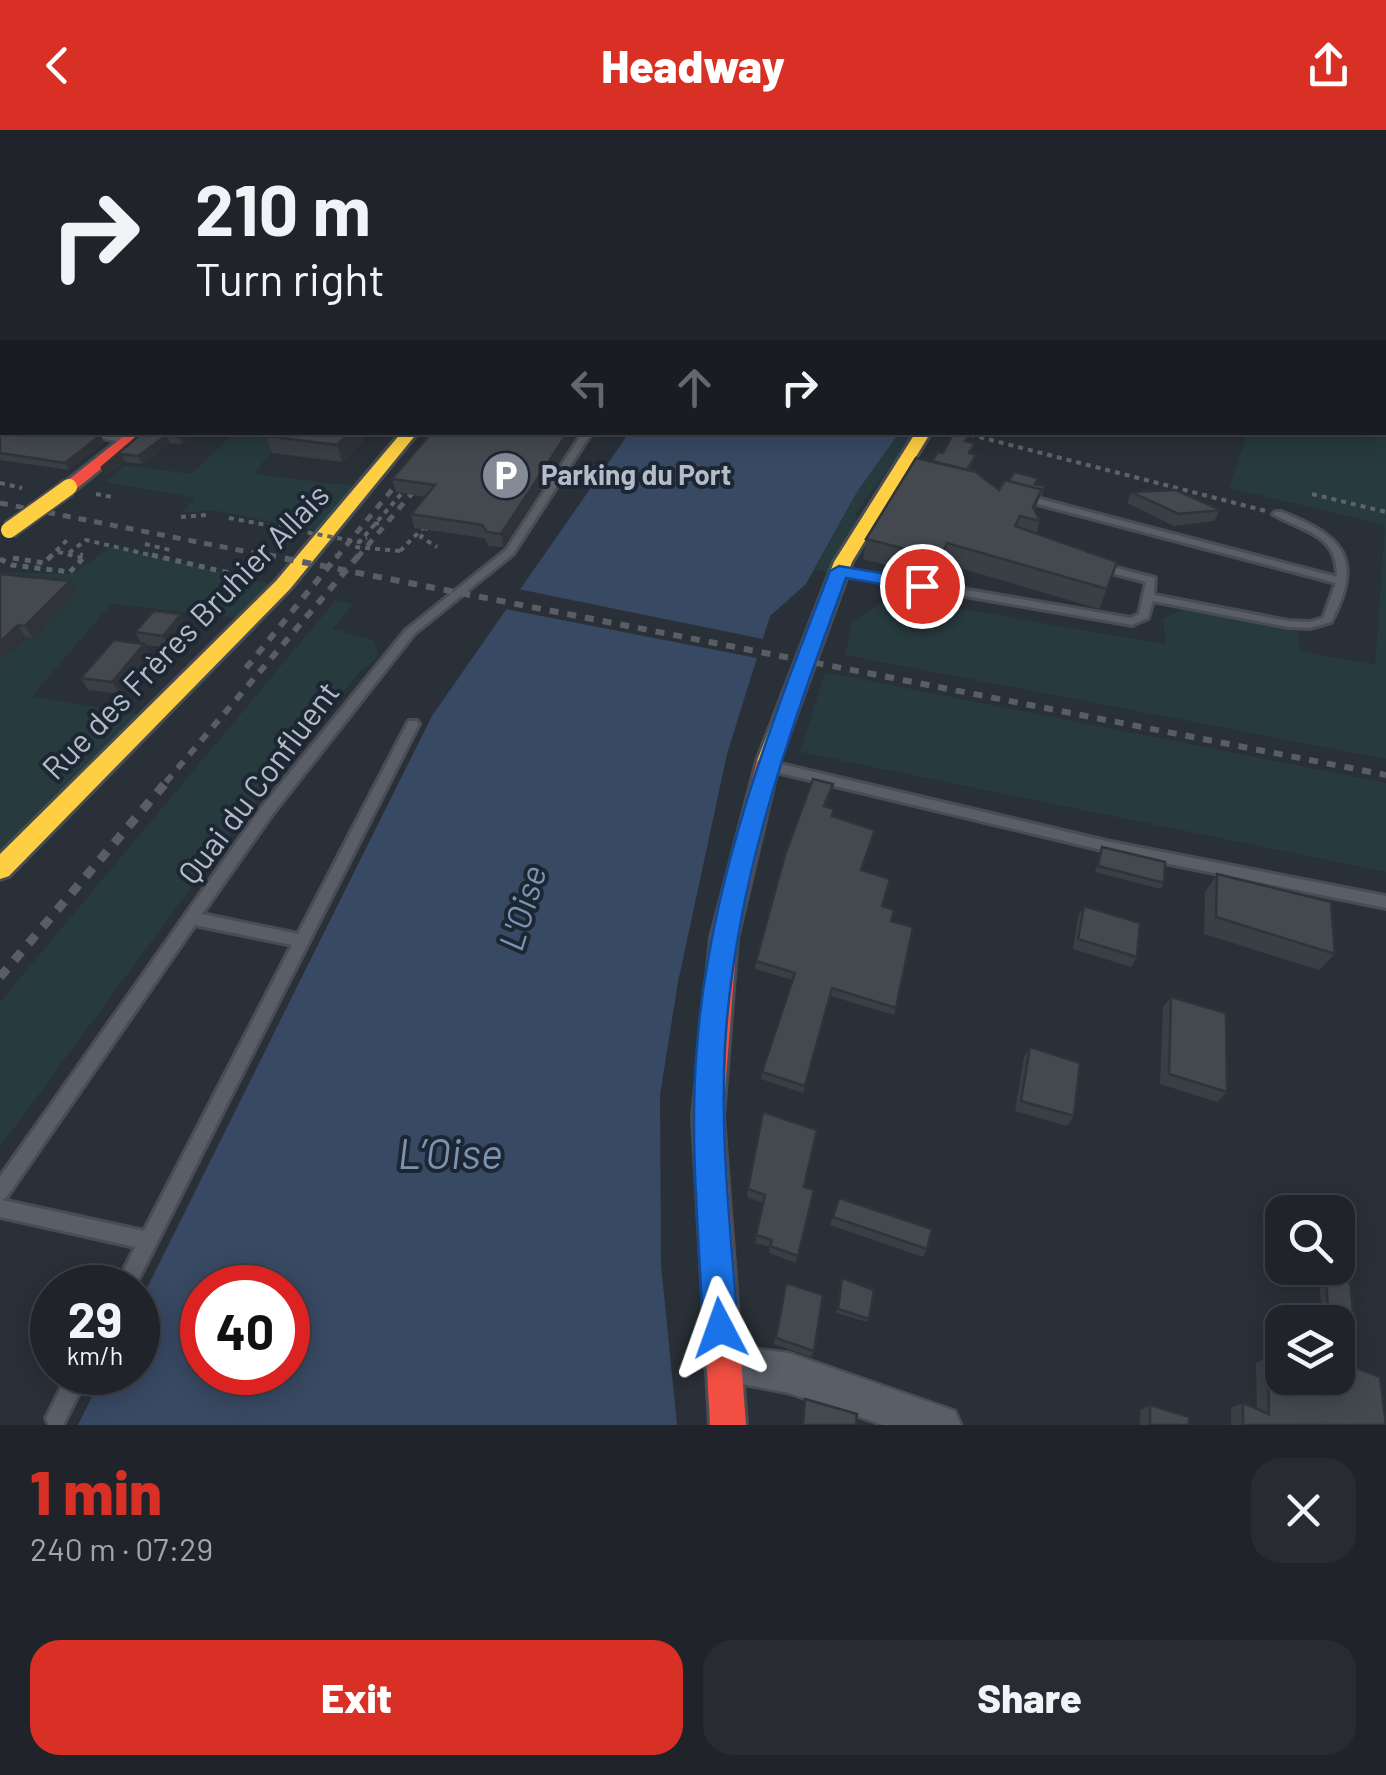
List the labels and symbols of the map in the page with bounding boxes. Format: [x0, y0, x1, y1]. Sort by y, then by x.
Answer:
parking icon: Parking du Port [480, 449, 532, 501]
place label: Parking du Port [541, 457, 731, 491]
street label: Rue des Frères Bruhier Allais [33, 475, 336, 786]
pin [880, 544, 965, 629]
street label: Quai du Confluent [169, 673, 346, 890]
water label: L'Oise [488, 860, 554, 955]
water label: L’Oise [398, 1127, 502, 1177]
speed limit sign: 40 [180, 1265, 310, 1395]
position arrow [668, 1276, 772, 1380]

